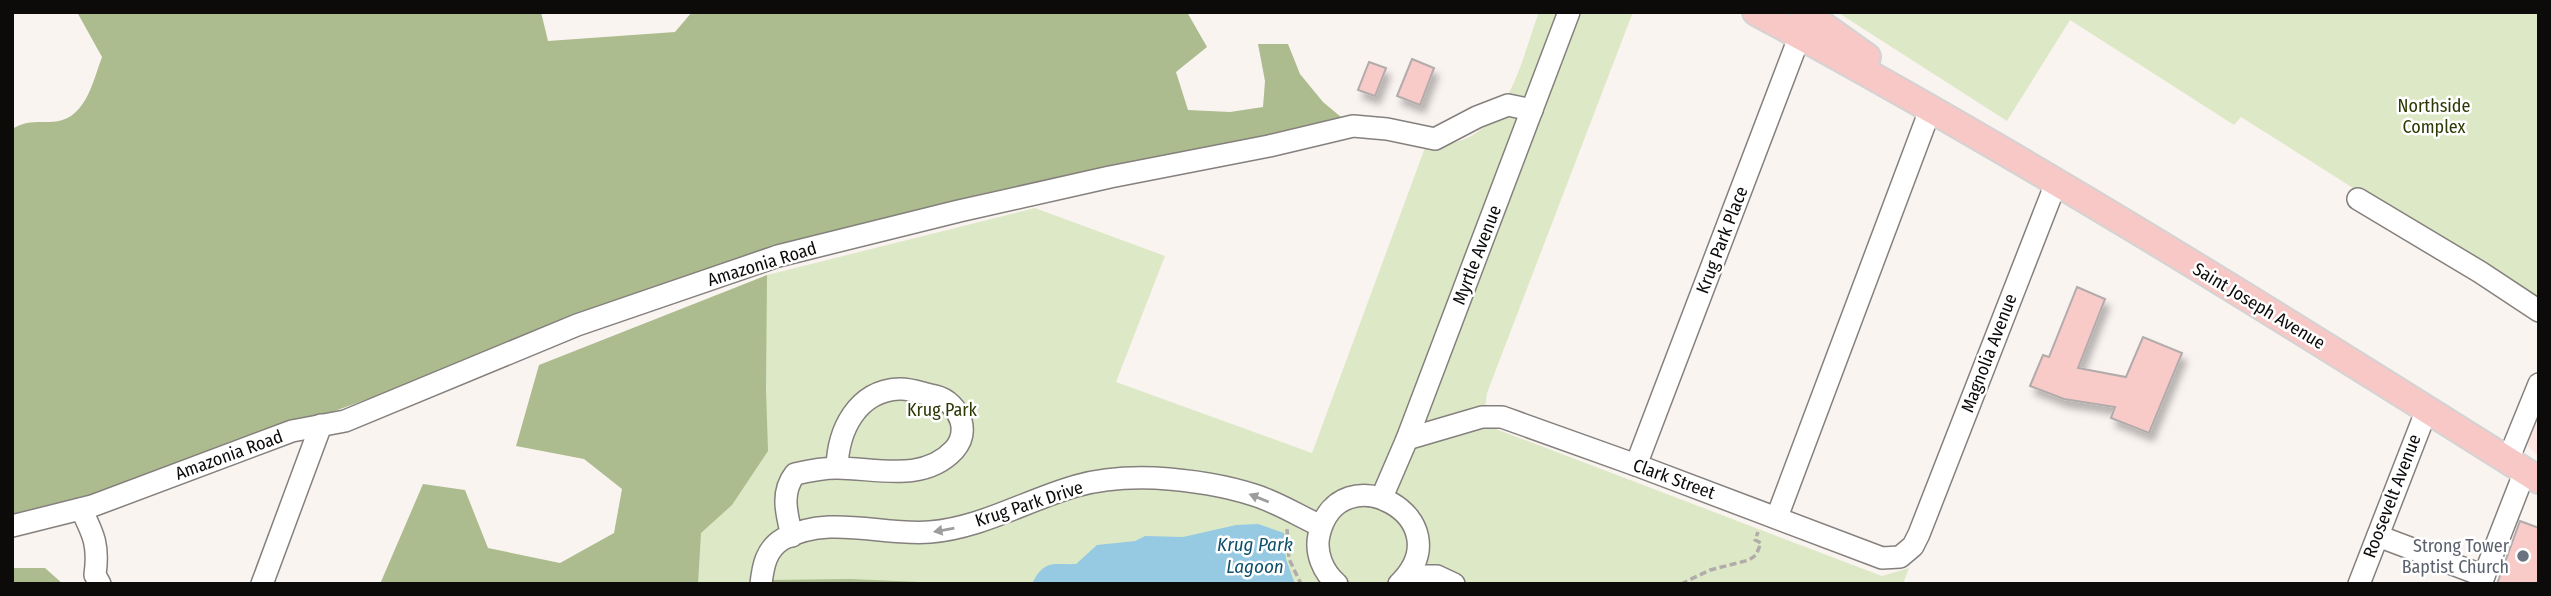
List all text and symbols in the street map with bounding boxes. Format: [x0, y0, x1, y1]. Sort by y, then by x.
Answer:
park label: Northside Complex [2398, 95, 2471, 138]
street label: Krug Park Place [1691, 183, 1753, 297]
street label: Myrtle Avenue [1448, 202, 1506, 308]
street label: Amazonia Road [705, 237, 819, 291]
street label: Saint Joseph Avenue [2189, 258, 2329, 354]
street label: Magnolia Avenue [1956, 290, 2022, 415]
park label: Krug Park [907, 399, 978, 421]
street label: Amazonia Road [172, 425, 286, 485]
street label: Roosevelt Avenue [2358, 431, 2426, 561]
street label: Clark Street [1630, 454, 1718, 504]
street label: Krug Park Drive [972, 476, 1086, 532]
one-way arrow [1249, 492, 1270, 503]
one-way arrow [933, 524, 955, 535]
water label: Krug Park Lagoon [1217, 533, 1293, 578]
place label: Strong Tower Baptist Church [2402, 535, 2510, 578]
marker: Strong Tower Baptist Church [2515, 548, 2531, 564]

